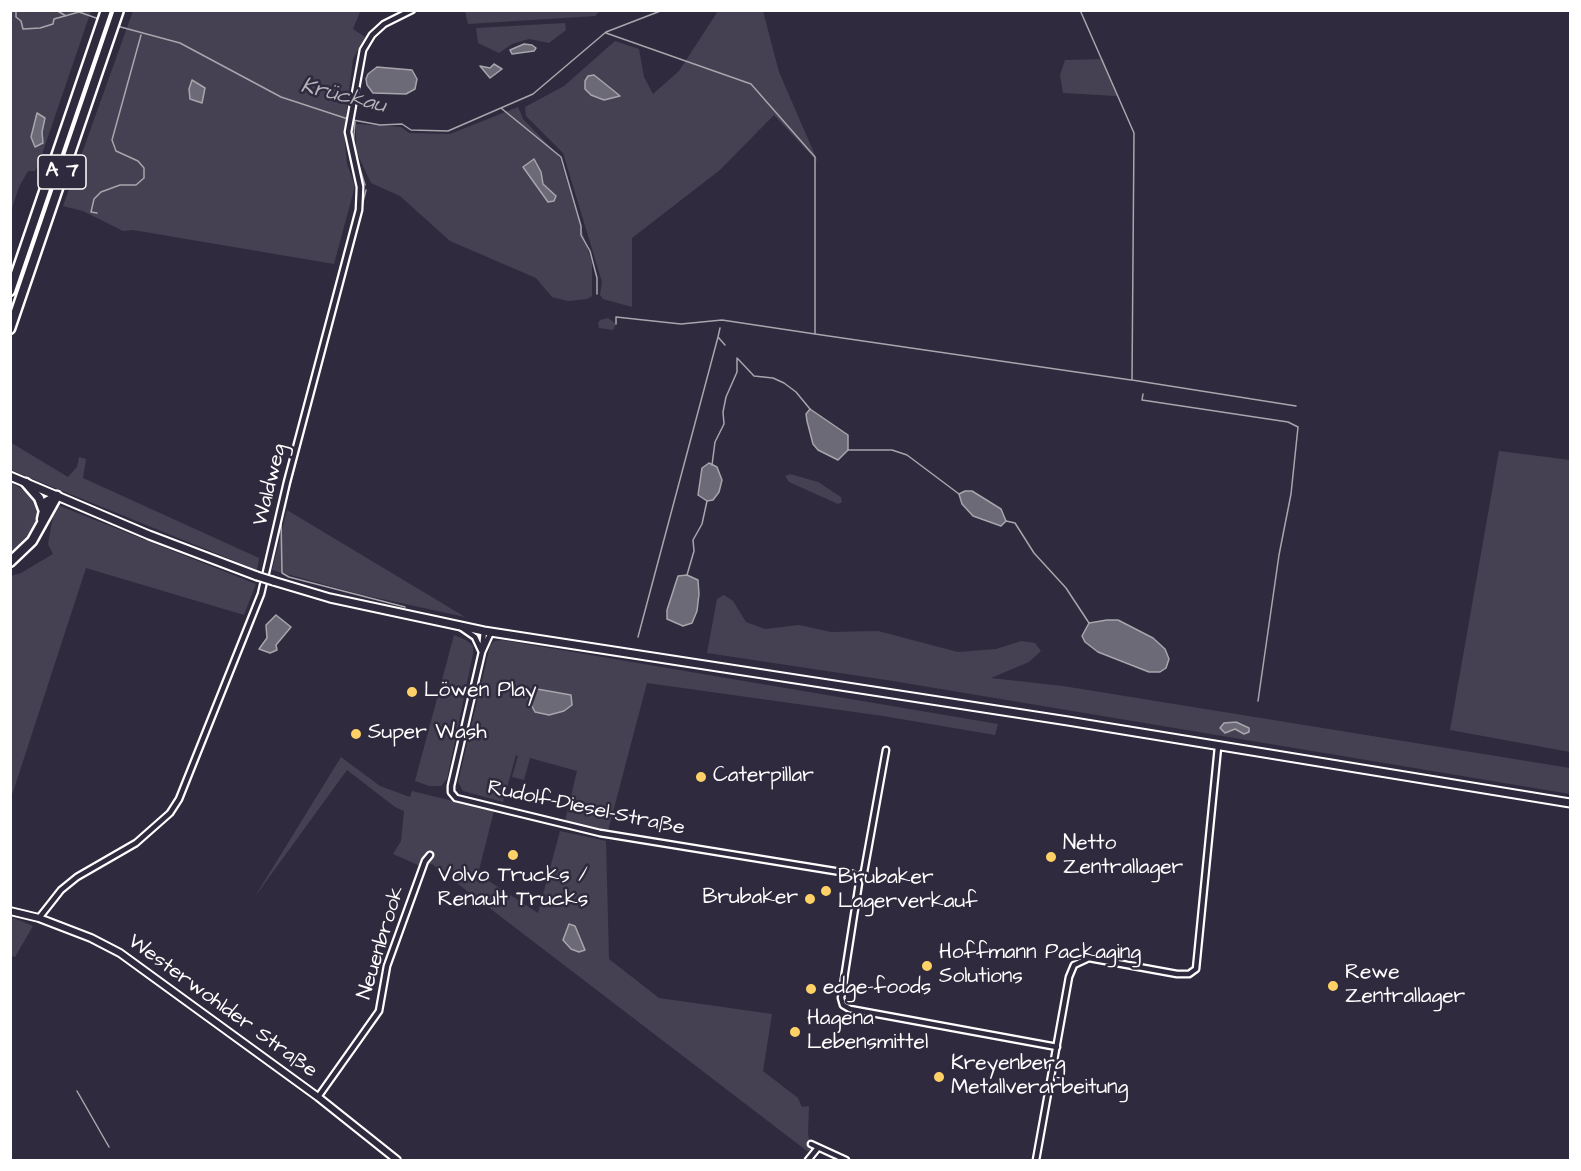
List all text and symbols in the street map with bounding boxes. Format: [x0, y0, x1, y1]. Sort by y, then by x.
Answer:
water label: Krückau [298, 74, 388, 120]
road number: A 7 [38, 155, 86, 189]
street label: Waldweg [249, 441, 293, 529]
place label: Löwen Play [424, 679, 537, 705]
marker: Löwen Play [405, 685, 419, 699]
place label: Super Wash [368, 721, 487, 747]
marker: Super Wash [349, 727, 363, 741]
place label: Caterpillar [713, 764, 814, 790]
marker: Caterpillar [694, 770, 708, 784]
street label: Rudolf-Diesel-Straße [485, 776, 687, 842]
place label: Netto Zentrallager [1063, 832, 1183, 882]
marker: Volvo Trucks / Renault Trucks [506, 848, 520, 862]
marker: Netto Zentrallager [1044, 850, 1058, 864]
place label: Volvo Trucks / Renault Trucks [438, 864, 588, 914]
place label: Brubaker Lagerverkauf [838, 866, 978, 916]
street label: Neuenbrook [353, 883, 411, 1003]
marker: Brubaker Lagerverkauf [819, 884, 833, 898]
place label: Brubaker [702, 886, 798, 912]
marker: Brubaker [803, 892, 817, 906]
street label: Westerwohlder Straße [122, 930, 322, 1084]
place label: Hoffmann Packaging Solutions [939, 941, 1141, 991]
marker: Hoffmann Packaging Solutions [920, 959, 934, 973]
place label: Rewe Zentrallager [1345, 961, 1465, 1011]
place label: edge-foods [823, 976, 931, 1002]
marker: Rewe Zentrallager [1326, 979, 1340, 993]
marker: edge-foods [804, 982, 818, 996]
place label: Hagena Lebensmittel [807, 1007, 928, 1057]
marker: Hagena Lebensmittel [788, 1025, 802, 1039]
place label: Kreyenberg Metallverarbeitung [951, 1052, 1128, 1102]
marker: Kreyenberg Metallverarbeitung [932, 1070, 946, 1084]

